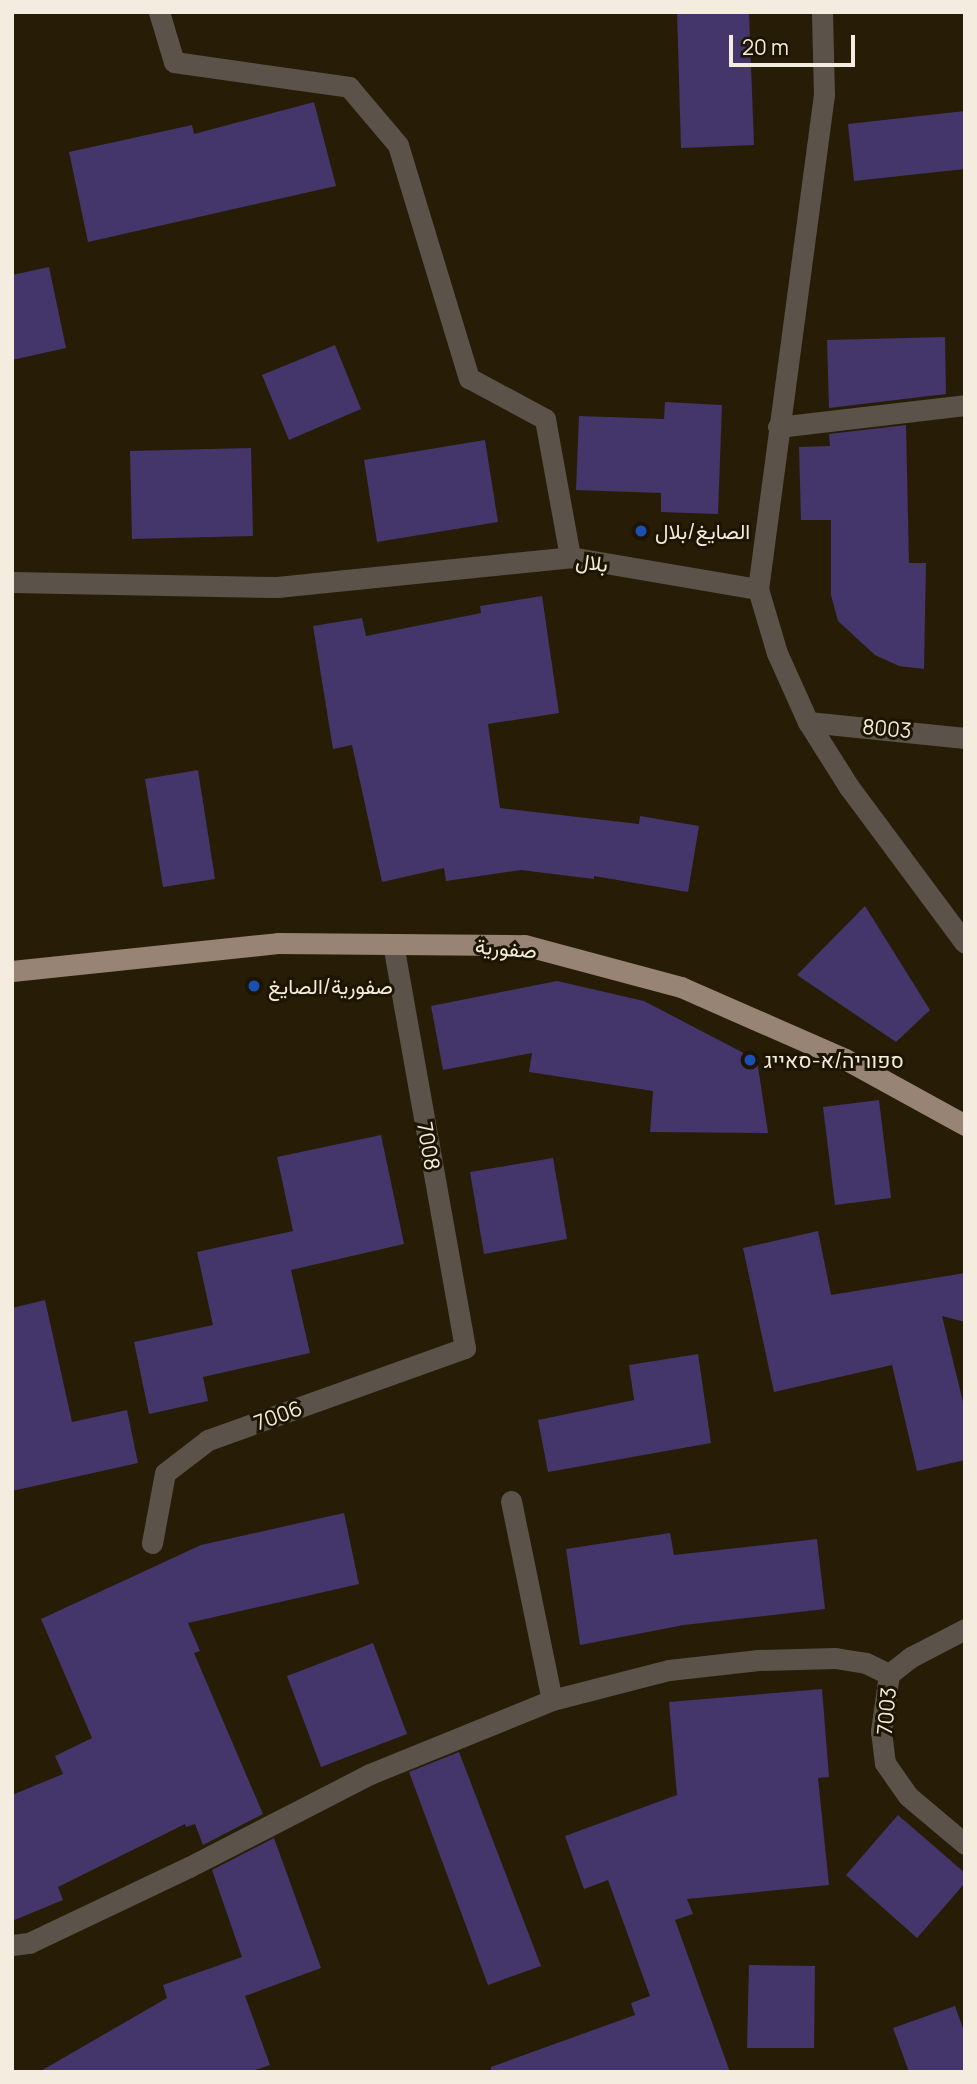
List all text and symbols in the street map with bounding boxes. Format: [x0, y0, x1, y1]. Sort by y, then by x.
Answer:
scale bar [732, 21, 858, 65]
text: 20 m [742, 33, 789, 61]
place label: الصايغ/بلال [655, 518, 750, 544]
marker: الصايغ/بلال [633, 523, 649, 539]
street label: بلال [574, 547, 610, 577]
street label: 8003 [861, 713, 913, 743]
street label: صفورية [474, 933, 538, 963]
place label: صفورية/الصايغ [268, 973, 393, 999]
marker: صفورية/الصايغ [246, 978, 262, 994]
place label: ספוריה/א-סאייג [764, 1047, 904, 1073]
marker: ספוריה/א-סאייג [742, 1052, 758, 1068]
street label: 7008 [412, 1120, 446, 1172]
street label: 7006 [251, 1395, 305, 1435]
street label: 7003 [871, 1686, 901, 1736]

